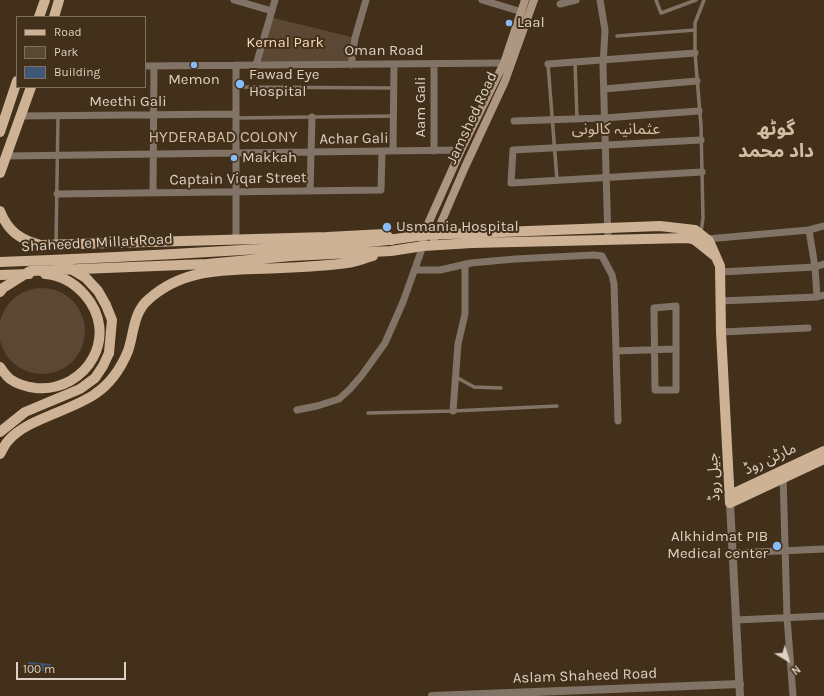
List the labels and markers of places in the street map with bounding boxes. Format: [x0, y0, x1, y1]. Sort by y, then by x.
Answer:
place label: Laal [517, 14, 545, 32]
marker: Laal [504, 18, 514, 28]
marker: Memon [189, 60, 199, 70]
place label: Fawad Eye Hospital [249, 66, 319, 101]
place label: Memon [168, 71, 220, 89]
marker: Fawad Eye Hospital [234, 78, 246, 90]
place label: Makkah [242, 149, 297, 167]
marker: Makkah [229, 153, 239, 163]
place label: Usmania Hospital [396, 218, 519, 236]
marker: Usmania Hospital [381, 221, 393, 233]
place label: Alkhidmat PIB Medical center [667, 528, 768, 563]
marker: Alkhidmat PIB Medical center [771, 540, 783, 552]

